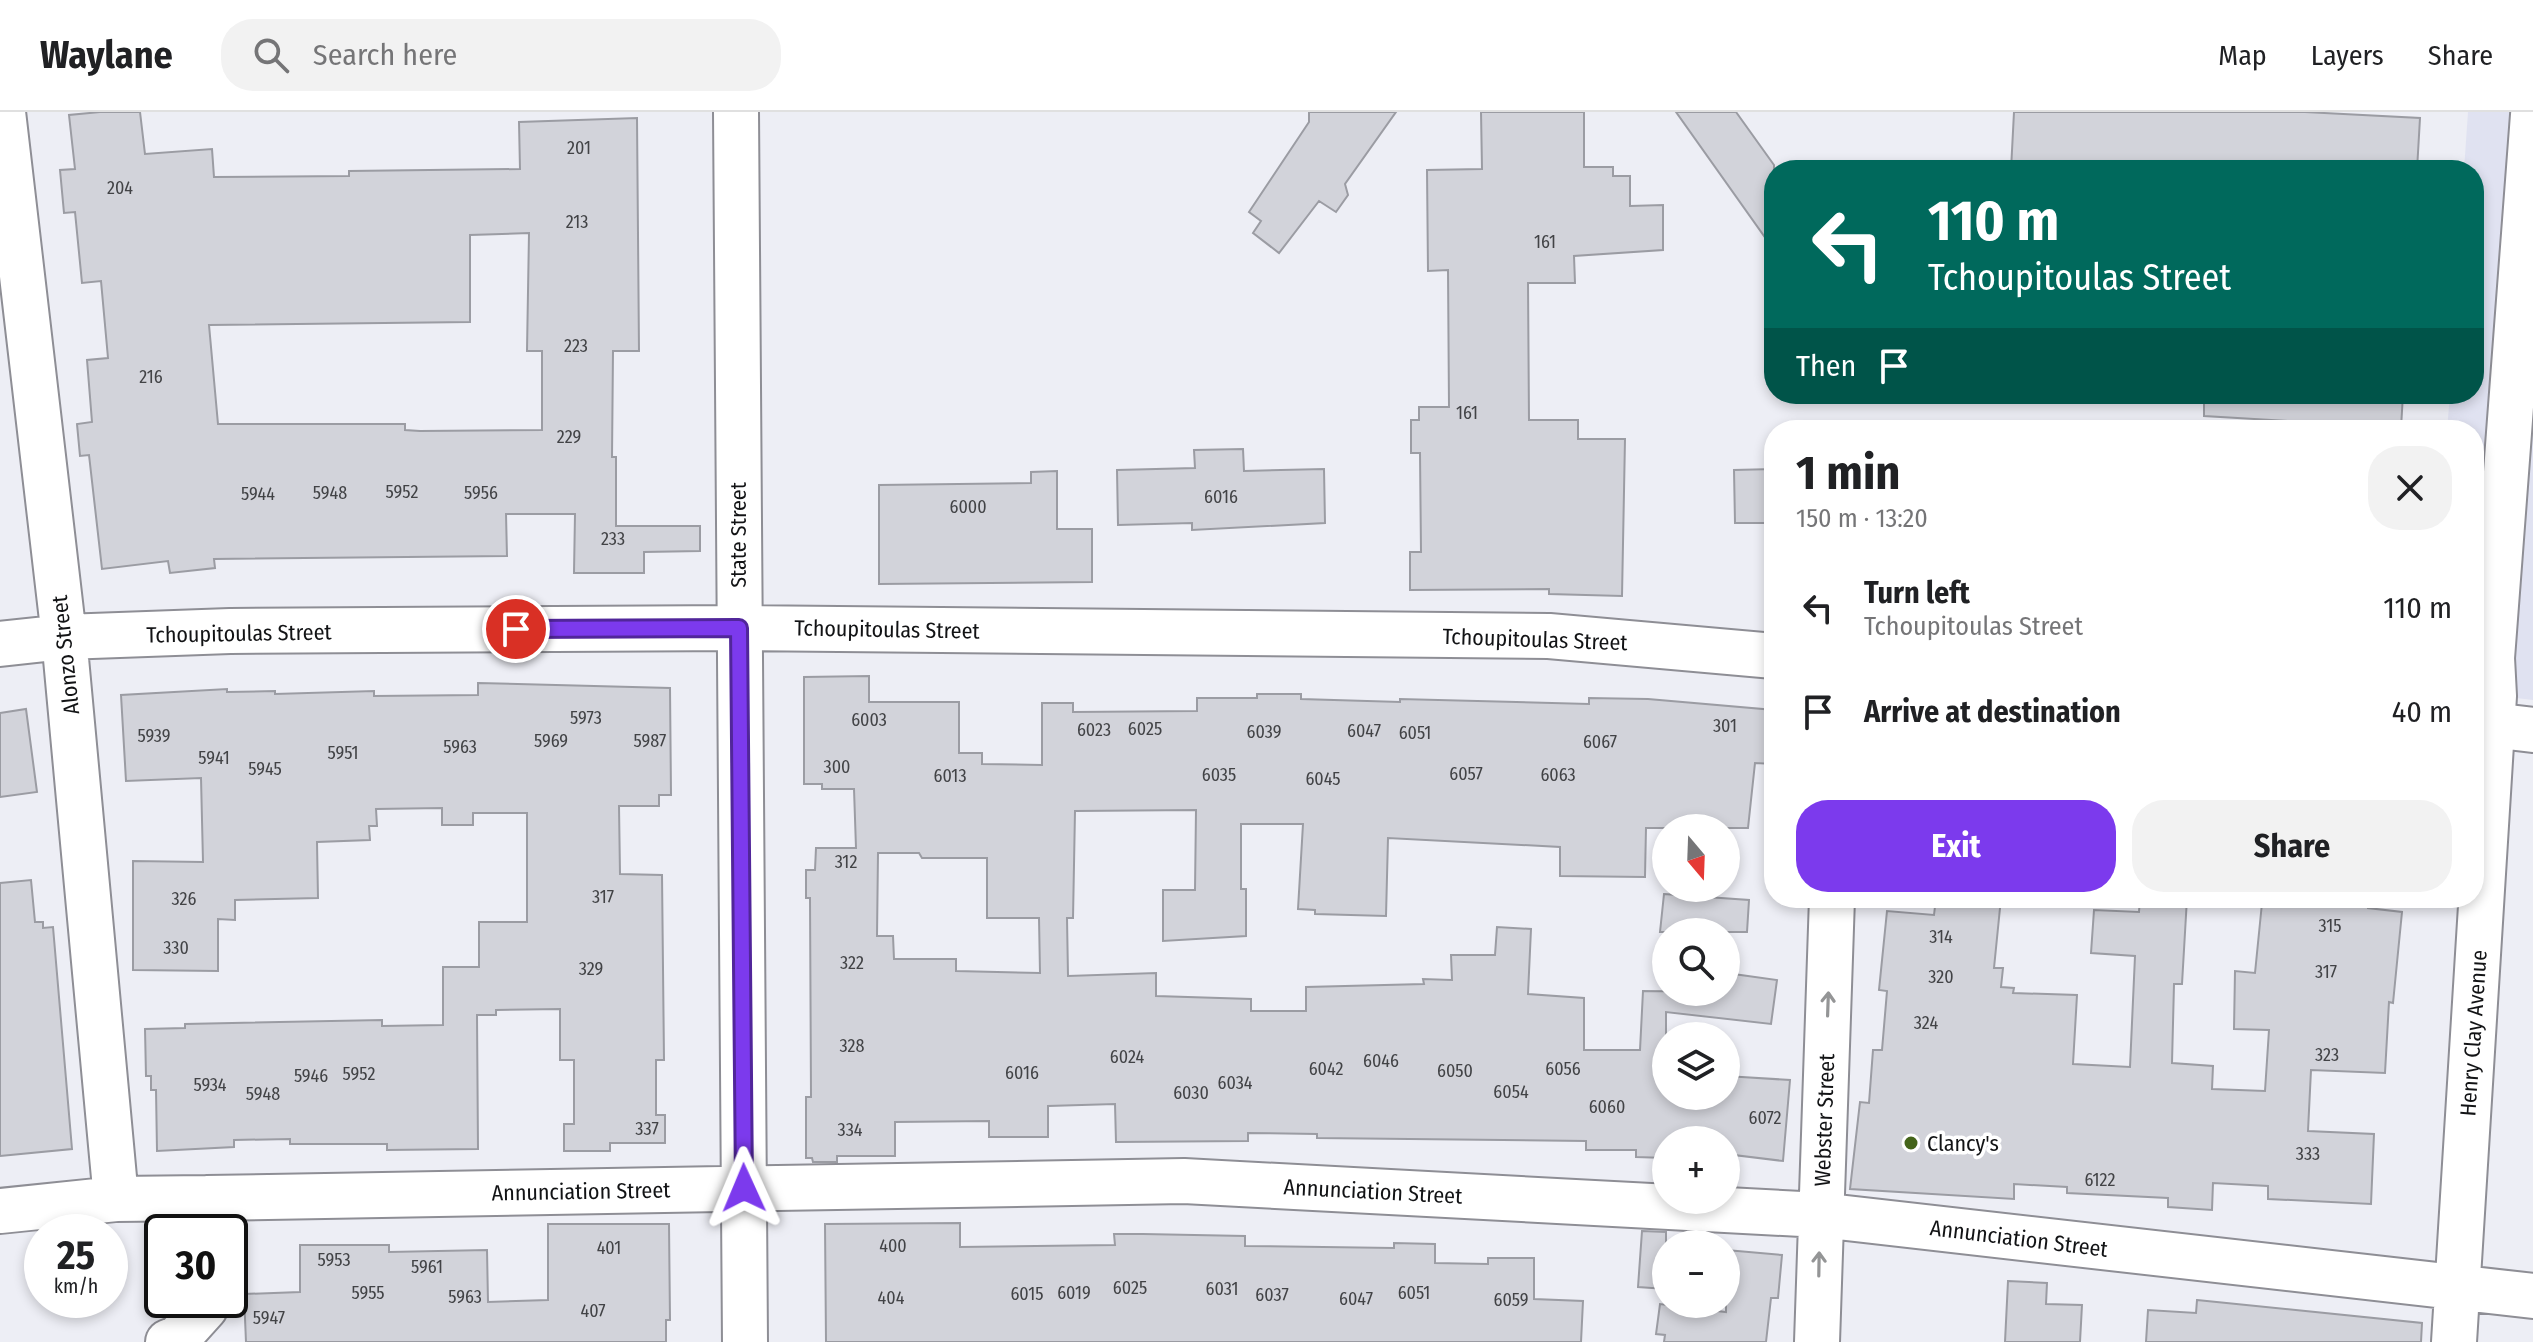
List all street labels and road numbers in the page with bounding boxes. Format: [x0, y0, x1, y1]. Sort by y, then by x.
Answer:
street label: State Street [725, 481, 752, 588]
street label: Alonzo Street [46, 593, 85, 716]
street label: Tchoupitoulas Street [794, 614, 981, 645]
street label: Tchoupitoulas Street [146, 618, 333, 649]
street label: Tchoupitoulas Street [1442, 623, 1629, 656]
street label: Henry Clay Avenue [2454, 949, 2493, 1117]
street label: Webster Street [1809, 1052, 1840, 1187]
street label: Annunciation Street [1283, 1173, 1464, 1210]
street label: Annunciation Street [491, 1176, 671, 1207]
street label: Annunciation Street [1929, 1214, 2110, 1263]

